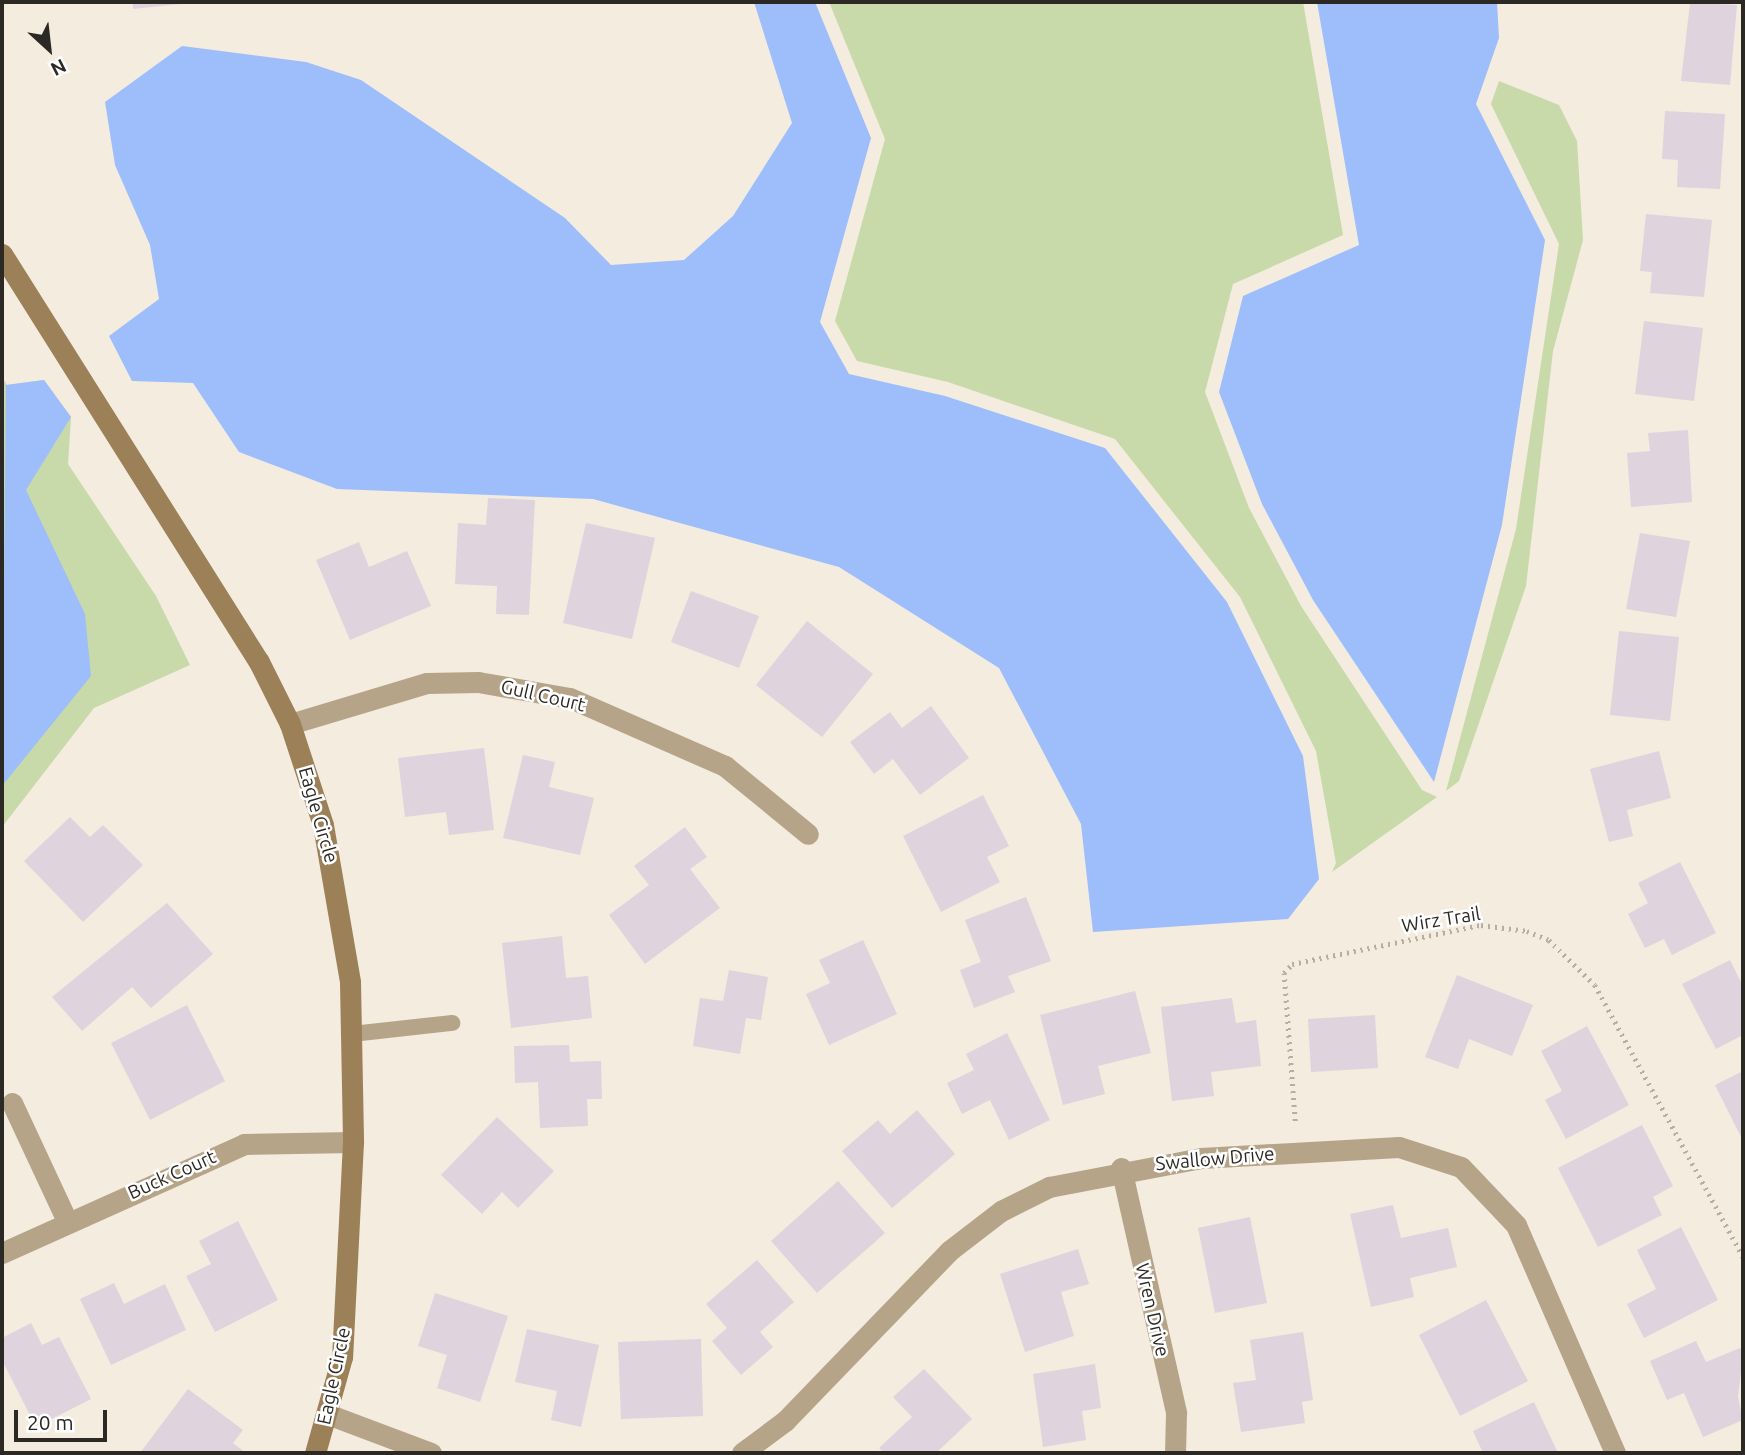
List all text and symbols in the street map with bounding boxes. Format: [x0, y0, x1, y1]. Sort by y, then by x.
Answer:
north arrow [14, 14, 84, 84]
text: N [47, 55, 70, 81]
street label: Gull Court [499, 675, 587, 717]
street label: Eagle Circle [293, 764, 343, 866]
street label: Wirz Trail [1400, 903, 1482, 937]
street label: Swallow Drive [1154, 1142, 1276, 1176]
street label: Buck Court [124, 1145, 220, 1205]
street label: Wren Drive [1130, 1261, 1174, 1359]
street label: Eagle Circle [313, 1325, 355, 1427]
scale bar [18, 1396, 110, 1440]
text: 20 m [27, 1410, 74, 1434]

